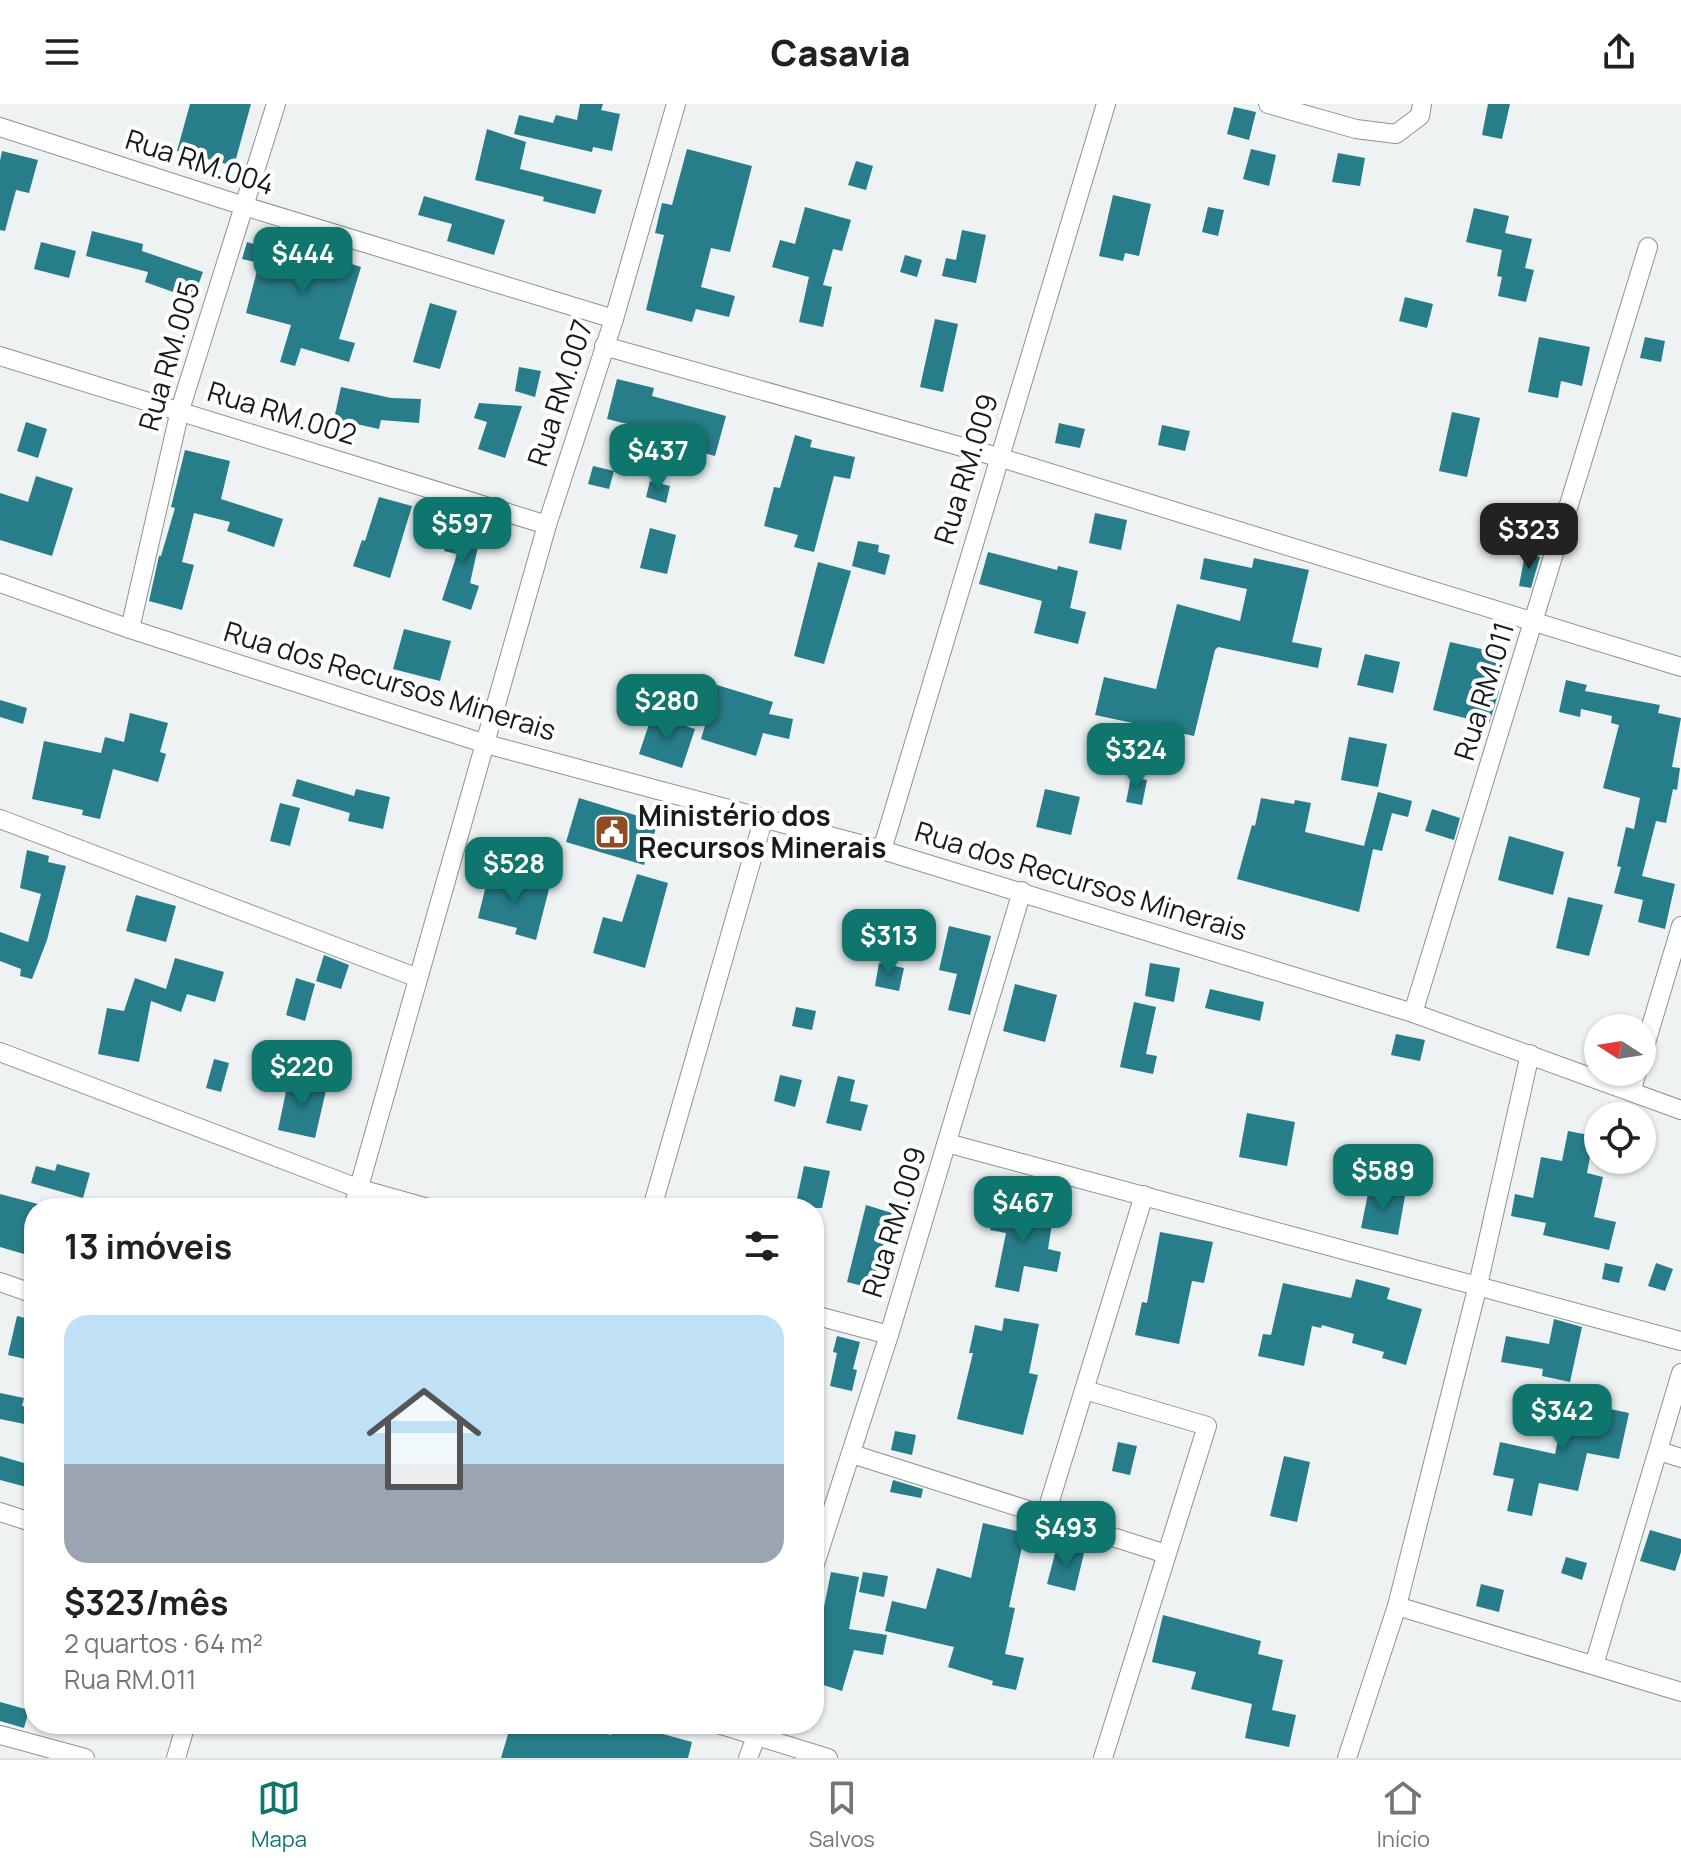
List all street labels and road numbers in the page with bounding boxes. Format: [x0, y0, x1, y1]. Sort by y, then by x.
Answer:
street label: Rua RM.004 [121, 119, 280, 203]
street label: Rua RM.005 [129, 276, 208, 435]
street label: Rua RM.007 [518, 315, 601, 471]
street label: Rua RM.002 [203, 371, 361, 453]
street label: Rua RM.009 [924, 389, 1006, 549]
street label: Rua dos Recursos Minerais [220, 611, 561, 749]
street label: Rua RM.011 [1444, 617, 1522, 764]
street label: Rua dos Recursos Minerais [911, 811, 1252, 949]
street label: Rua RM.009 [852, 1142, 934, 1302]

